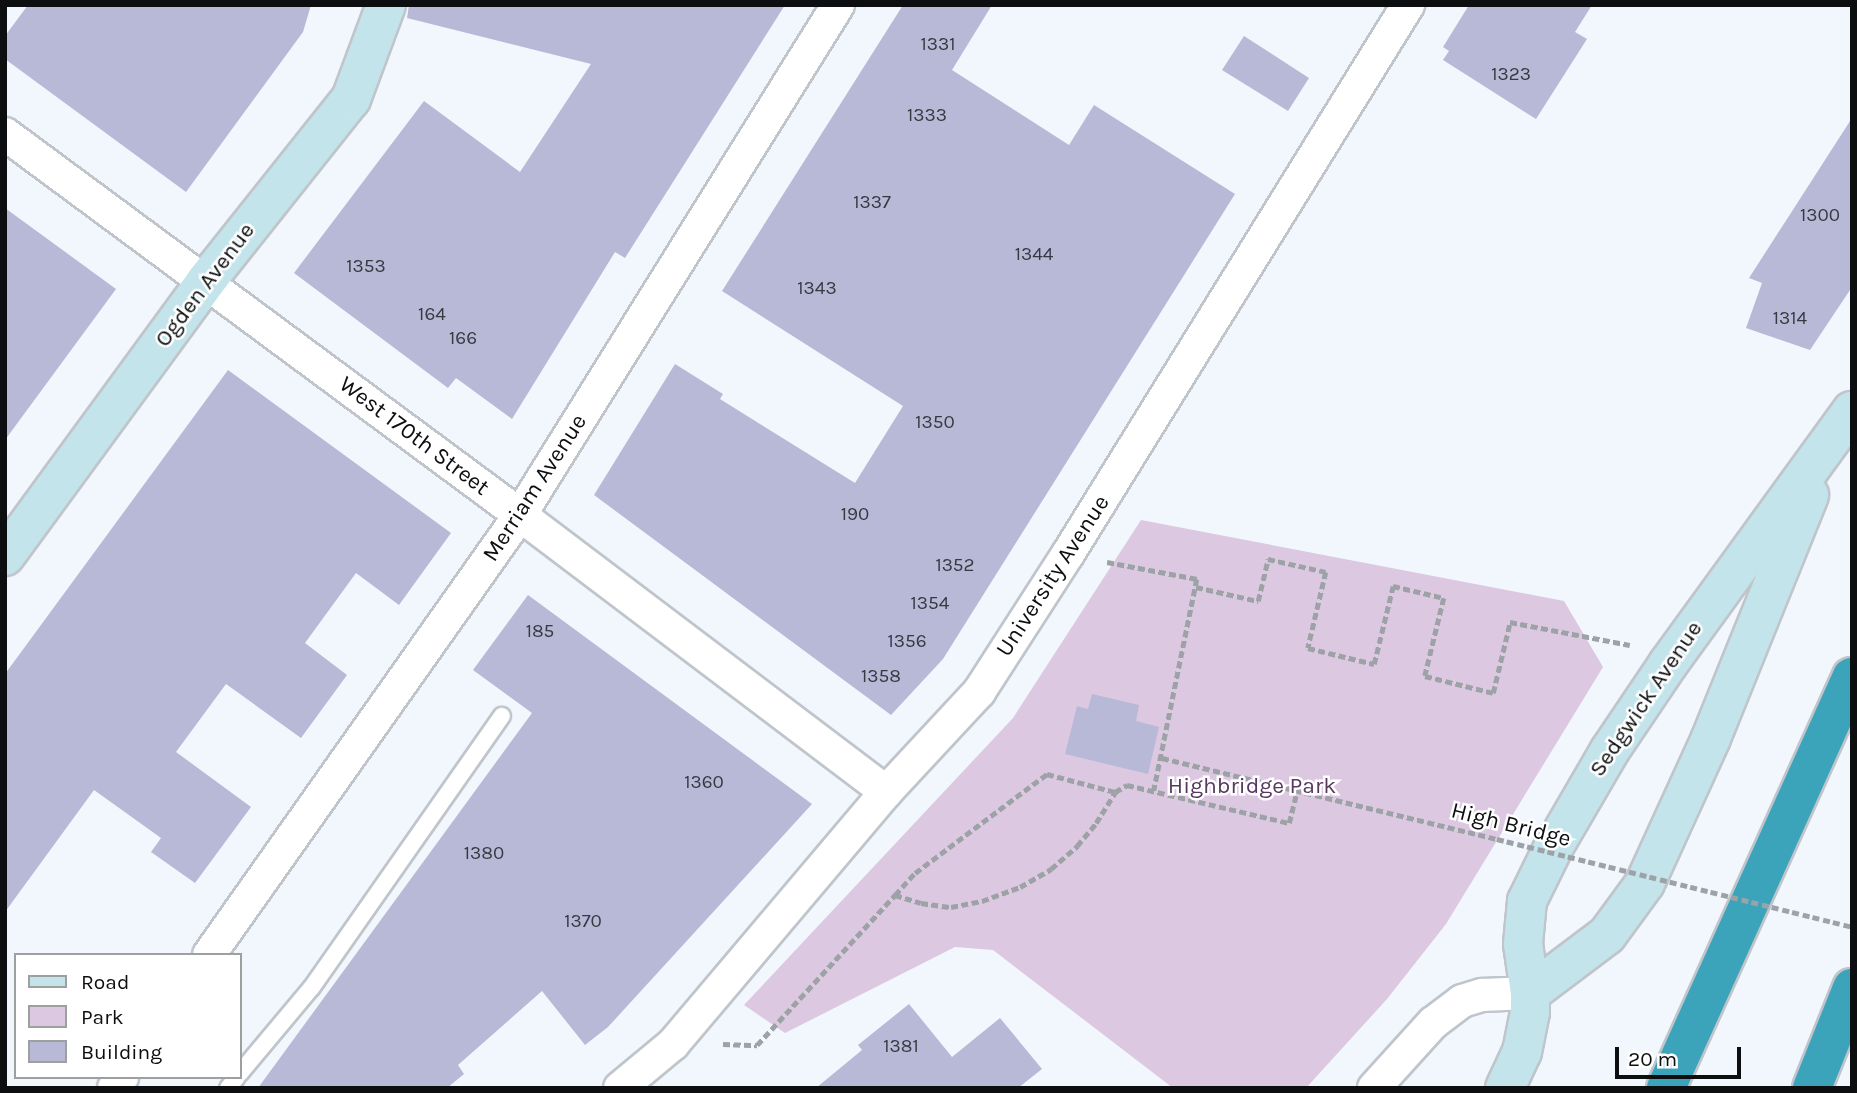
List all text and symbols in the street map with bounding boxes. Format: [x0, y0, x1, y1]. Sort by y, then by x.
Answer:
house number: 1331 [921, 34, 955, 56]
house number: 1323 [1491, 64, 1531, 86]
house number: 1333 [907, 105, 947, 127]
house number: 1337 [853, 192, 891, 214]
house number: 1300 [1800, 205, 1840, 227]
street label: Ogden Avenue [149, 217, 261, 353]
house number: 1344 [1015, 244, 1053, 266]
house number: 1353 [346, 256, 386, 278]
house number: 1343 [797, 278, 837, 300]
house number: 164 [418, 304, 446, 326]
house number: 1314 [1773, 308, 1807, 330]
house number: 166 [449, 328, 477, 350]
street label: West 170th Street [333, 371, 495, 501]
street label: Merriam Avenue [477, 409, 593, 567]
house number: 1350 [915, 412, 955, 434]
street label: University Avenue [991, 490, 1115, 662]
house number: 190 [841, 504, 869, 526]
house number: 1352 [935, 555, 975, 577]
house number: 1354 [911, 593, 949, 615]
street label: Sedgwick Avenue [1584, 616, 1708, 782]
house number: 185 [526, 621, 554, 643]
house number: 1356 [887, 631, 927, 653]
house number: 1358 [861, 666, 901, 688]
house number: 1360 [684, 772, 724, 794]
park label: Highbridge Park [1168, 772, 1336, 800]
street label: High Bridge [1448, 797, 1574, 853]
house number: 1380 [464, 843, 504, 865]
house number: 1370 [564, 911, 602, 933]
legend [14, 953, 242, 1079]
text: Road [81, 970, 129, 994]
text: Park [81, 1005, 124, 1029]
scale bar [1619, 1034, 1745, 1078]
house number: 1381 [883, 1036, 919, 1058]
text: Building [81, 1040, 162, 1064]
text: 20 m [1628, 1047, 1677, 1071]

